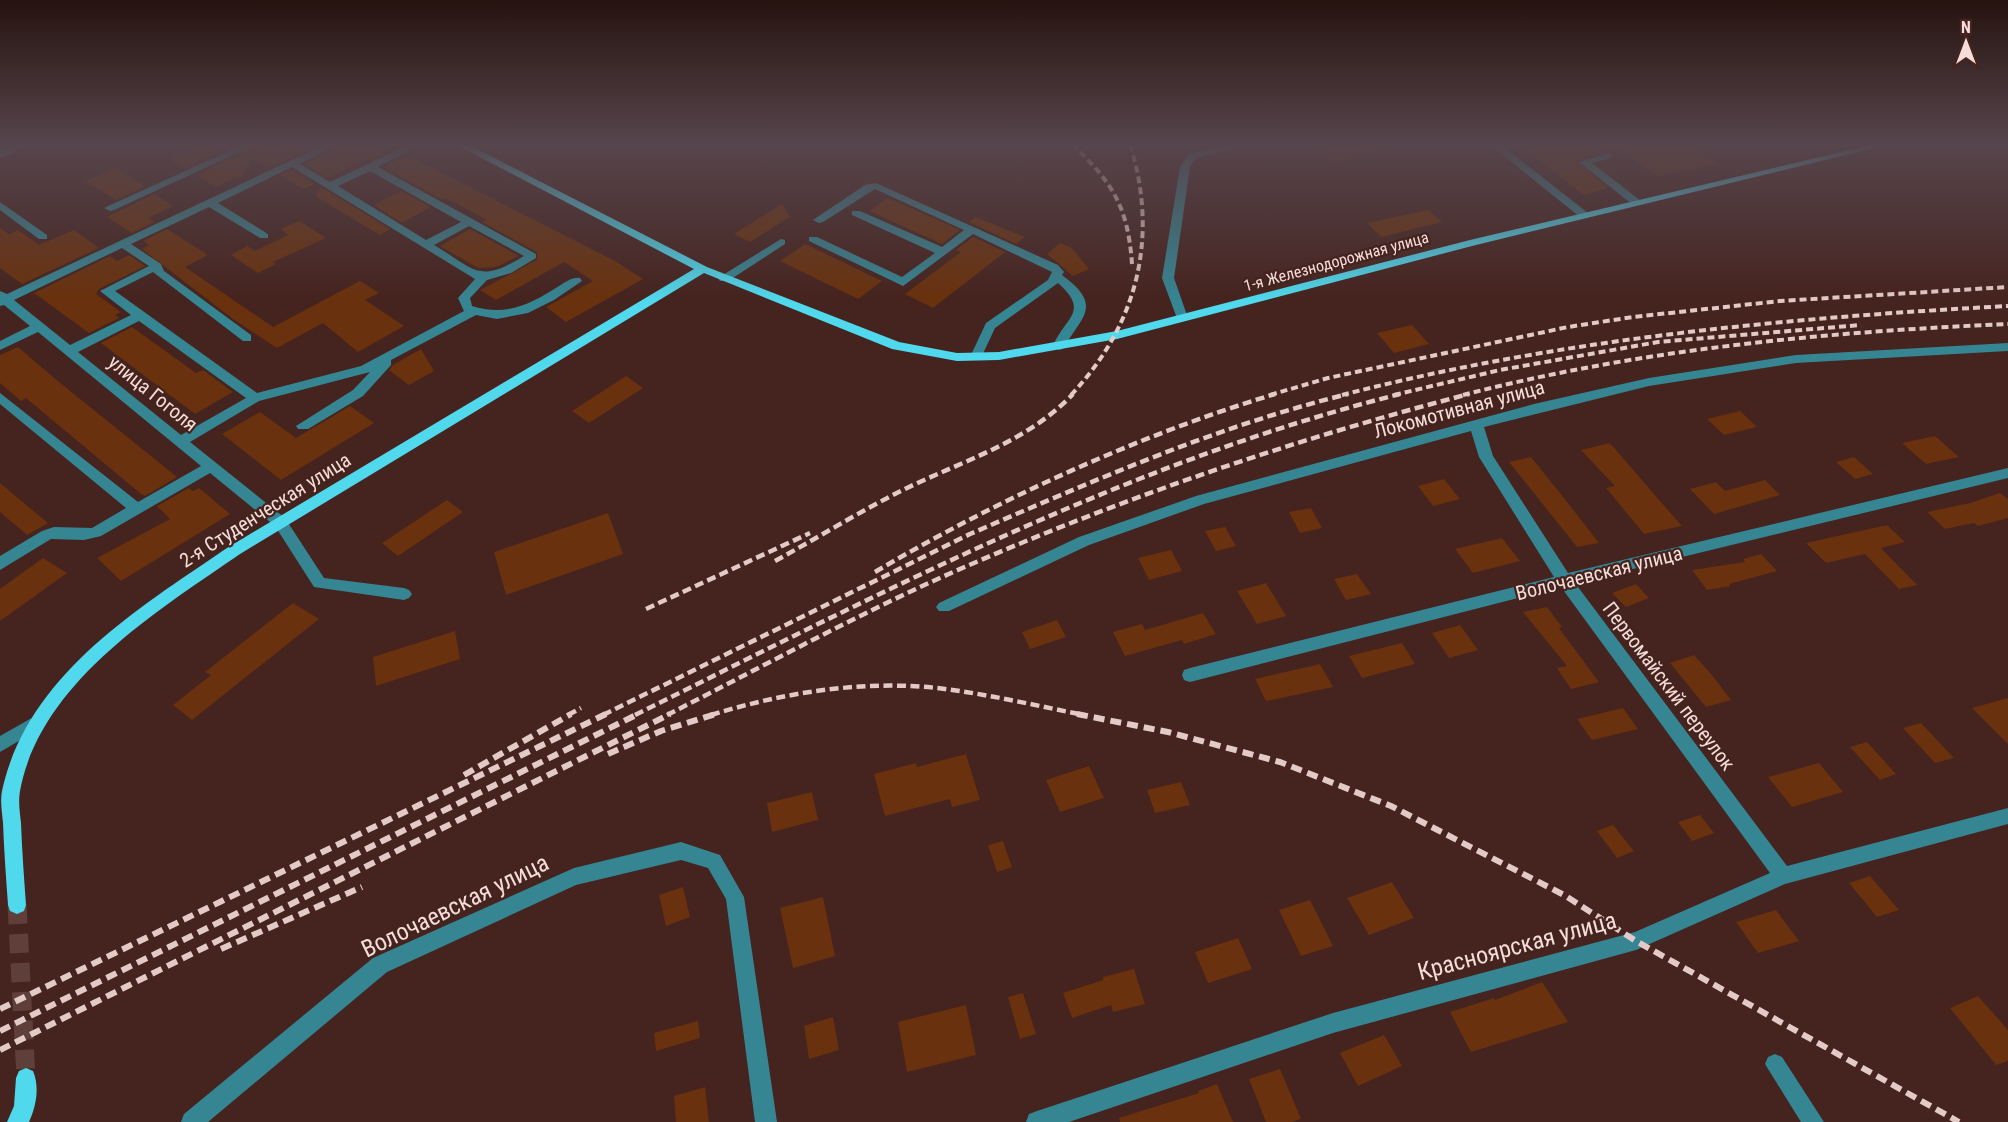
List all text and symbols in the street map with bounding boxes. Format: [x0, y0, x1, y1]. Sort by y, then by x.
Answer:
north arrow [1936, 12, 1996, 72]
text: N [1961, 18, 1971, 37]
street label: 1-я Железнодорожная улица [1242, 228, 1431, 295]
street label: улица Гоголя [104, 350, 202, 436]
street label: Локомотивная улица [1371, 375, 1547, 443]
street label: 2-я Студенческая улица [175, 448, 355, 572]
street label: Волочаевская улица [1513, 541, 1685, 605]
street label: Первомайский переулок [1598, 597, 1740, 775]
street label: Волочаевская улица [357, 849, 553, 963]
street label: Красноярская улица [1415, 906, 1619, 986]

